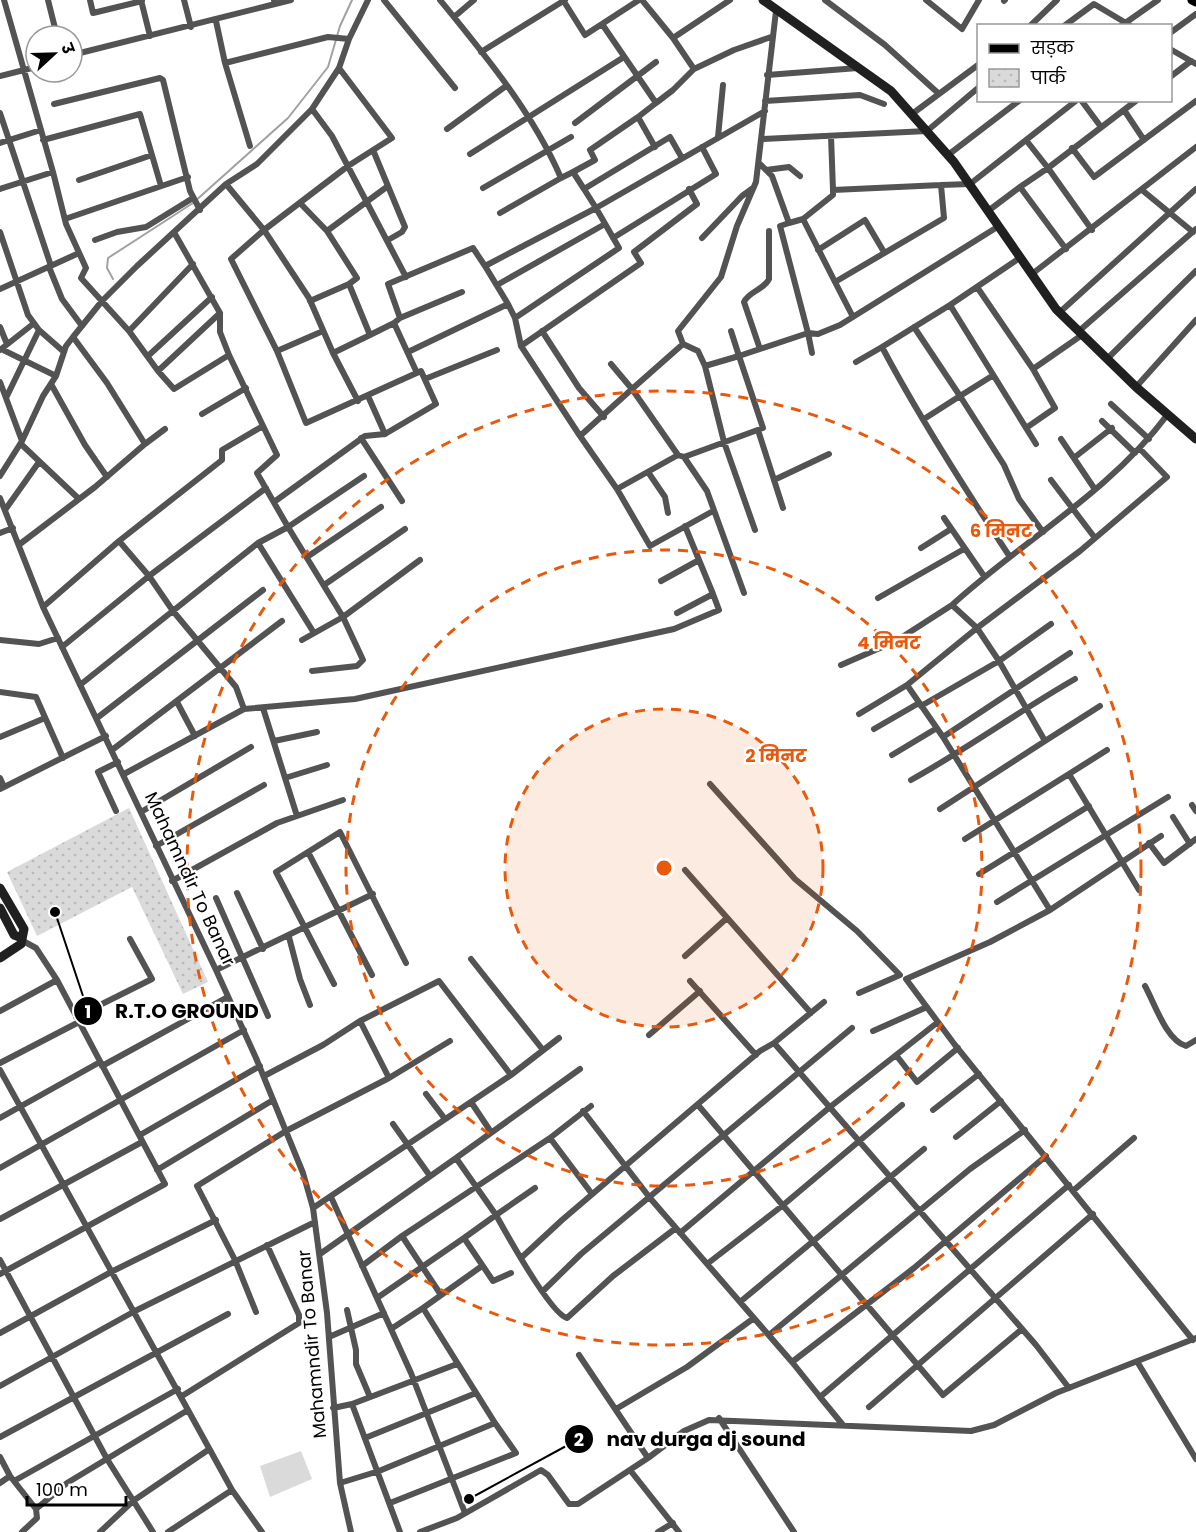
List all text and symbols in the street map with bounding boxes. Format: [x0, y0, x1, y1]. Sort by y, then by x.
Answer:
north arrow [24, 24, 84, 84]
legend [977, 24, 1172, 102]
text: सड़क [1030, 35, 1075, 60]
text: उ [55, 39, 80, 58]
text: पार्क [1030, 65, 1067, 90]
text: 6 मिनट [970, 518, 1033, 543]
text: 4 मिनट [857, 630, 921, 655]
text: 2 मिनट [745, 743, 807, 768]
street label: Mahamndir To Banar [139, 788, 242, 970]
centre of rings [654, 858, 674, 878]
callout: R.T.O GROUND [73, 992, 271, 1030]
text: R.T.O GROUND [115, 997, 259, 1025]
text: 1 [85, 999, 91, 1024]
street label: Mahamndir To Banar [291, 1248, 332, 1439]
callout: nav durga dj sound [564, 1420, 817, 1458]
text: nav durga dj sound [607, 1425, 805, 1453]
text: 2 [574, 1427, 584, 1452]
scale bar [27, 1469, 126, 1507]
text: 100 m [36, 1477, 88, 1502]

